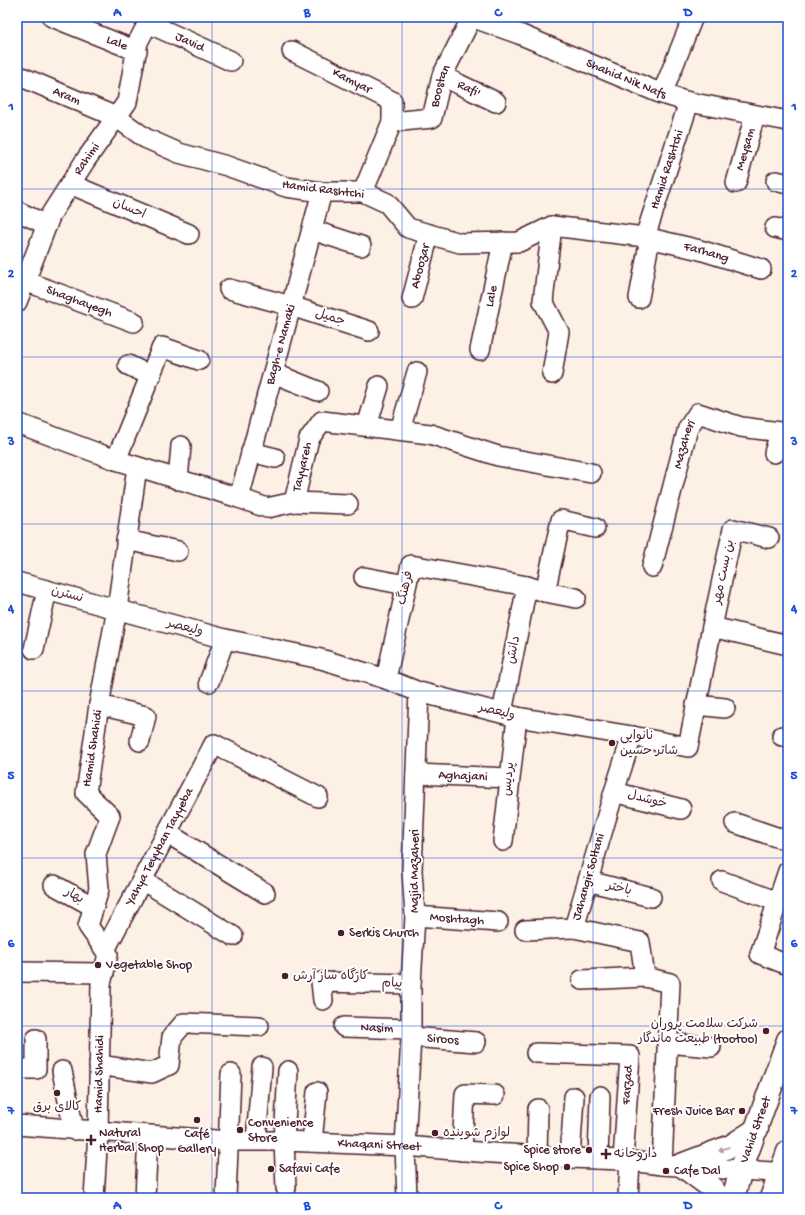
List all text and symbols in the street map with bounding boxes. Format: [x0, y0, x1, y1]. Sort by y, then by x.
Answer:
text: A [112, 6, 122, 21]
text: B [303, 6, 312, 21]
text: C [493, 6, 503, 21]
text: D [683, 6, 693, 21]
street label: Javid [173, 29, 208, 56]
street label: Lale [104, 32, 130, 54]
street label: Shahid Nik Nafs [584, 55, 669, 103]
street label: Boostan [427, 61, 454, 110]
street label: Kamyar [330, 65, 375, 98]
street label: Rafi' [455, 77, 483, 101]
street label: Aram [51, 84, 83, 109]
text: 1 [7, 100, 14, 115]
text: 1 [790, 100, 797, 115]
street label: Meysam [732, 126, 758, 172]
street label: Hamid Rashtchi [647, 128, 687, 211]
street label: Rahimi [70, 140, 103, 178]
street label: Hamid Rashtchi [281, 178, 365, 203]
street label: احسان [110, 195, 148, 223]
street label: Farhang [681, 239, 731, 266]
street label: Aboozar [408, 241, 434, 290]
text: 2 [8, 267, 15, 282]
text: 2 [791, 267, 798, 282]
street label: Shaghayegh [44, 282, 114, 321]
street label: Lale [482, 284, 501, 308]
street label: Bagh-e Namaki [262, 302, 299, 388]
street label: جمیل [313, 306, 347, 330]
street label: Mazaheri [670, 417, 699, 470]
text: 3 [7, 435, 15, 450]
text: 3 [790, 435, 798, 450]
street label: Tayyareh [289, 440, 316, 494]
street label: بن بست مهر [710, 539, 738, 606]
street label: فرهنگ [393, 569, 417, 607]
street label: نسترن [49, 583, 85, 607]
text: 4 [7, 602, 15, 617]
text: 4 [790, 602, 798, 617]
street label: ولیعصر [164, 616, 205, 640]
street label: دانش [504, 635, 524, 665]
street label: ولیعصر [476, 700, 517, 724]
street label: Hamid Shahidi [79, 709, 106, 788]
place label: نانوایی شاتر حسین [620, 729, 678, 759]
marker: نانوایی شاتر حسین [607, 738, 617, 748]
street label: پردیس [500, 761, 518, 797]
street label: Aghajani [438, 767, 488, 785]
text: 5 [8, 769, 15, 784]
text: 5 [791, 769, 798, 784]
street label: Yahya Teyyban Tayyeba [122, 785, 197, 909]
street label: خوشدل [626, 788, 668, 812]
street label: Majid Mazaheri [408, 829, 423, 913]
street label: Jahangir Soltani [569, 832, 609, 922]
street label: باختر [604, 878, 633, 899]
street label: بهار [61, 884, 86, 907]
street label: Moshtagh [429, 910, 485, 928]
place label: Serkis Church [349, 926, 419, 941]
marker: Serkis Church [336, 928, 346, 938]
text: 6 [8, 937, 15, 952]
text: 6 [791, 937, 798, 952]
place label: Vegetable Shop [105, 958, 193, 973]
marker: Vegetable Shop [93, 960, 103, 970]
place label: کارگاه ساز آرش [293, 967, 369, 984]
marker: کارگاه ساز آرش [280, 971, 290, 981]
street label: پیام [381, 976, 403, 993]
place label: شرکت سلامت پروران طبیعت ماندگار (tootoo) [637, 1017, 758, 1047]
street label: Nasim [360, 1020, 393, 1036]
marker: شرکت سلامت پروران طبیعت ماندگار (tootoo) [761, 1026, 771, 1036]
street label: Siroos [426, 1031, 461, 1048]
street label: Hamid Shahidi [91, 1035, 107, 1113]
street label: Farzad [619, 1064, 637, 1106]
marker: کالای برق [52, 1088, 62, 1098]
street label: Vahid Street [736, 1093, 775, 1166]
place label: کالای برق [33, 1100, 82, 1115]
text: 7 [7, 1104, 16, 1119]
place label: Fresh Juice Bar [652, 1104, 735, 1119]
text: 7 [790, 1104, 799, 1119]
marker: Fresh Juice Bar [737, 1106, 747, 1116]
marker: Café Gallery [192, 1115, 202, 1125]
place label: Convenience Store [248, 1116, 314, 1146]
marker: Convenience Store [235, 1125, 245, 1135]
place label: Natural Herbal Shop [99, 1126, 165, 1156]
place label: لوازم شوینده [443, 1126, 510, 1142]
place label: Café Gallery [178, 1127, 217, 1157]
marker: لوازم شوینده [430, 1128, 440, 1138]
marker: Natural Herbal Shop [86, 1135, 96, 1145]
street label: Khaqani Street [337, 1136, 423, 1155]
place label: Spice store [523, 1143, 581, 1158]
marker: Spice store [584, 1145, 594, 1155]
one-way arrow [717, 1146, 729, 1152]
place label: داروخانه [614, 1147, 657, 1162]
marker: داروخانه [601, 1149, 611, 1159]
place label: Spice Shop [503, 1160, 560, 1175]
place label: Safavi Cafe [279, 1162, 340, 1177]
marker: Spice Shop [562, 1162, 572, 1172]
marker: Safavi Cafe [266, 1164, 276, 1174]
place label: Cafe Dal [674, 1164, 721, 1179]
marker: Cafe Dal [661, 1166, 671, 1176]
text: A [112, 1199, 122, 1214]
text: B [303, 1199, 312, 1214]
text: C [493, 1199, 503, 1214]
text: D [683, 1199, 693, 1214]

